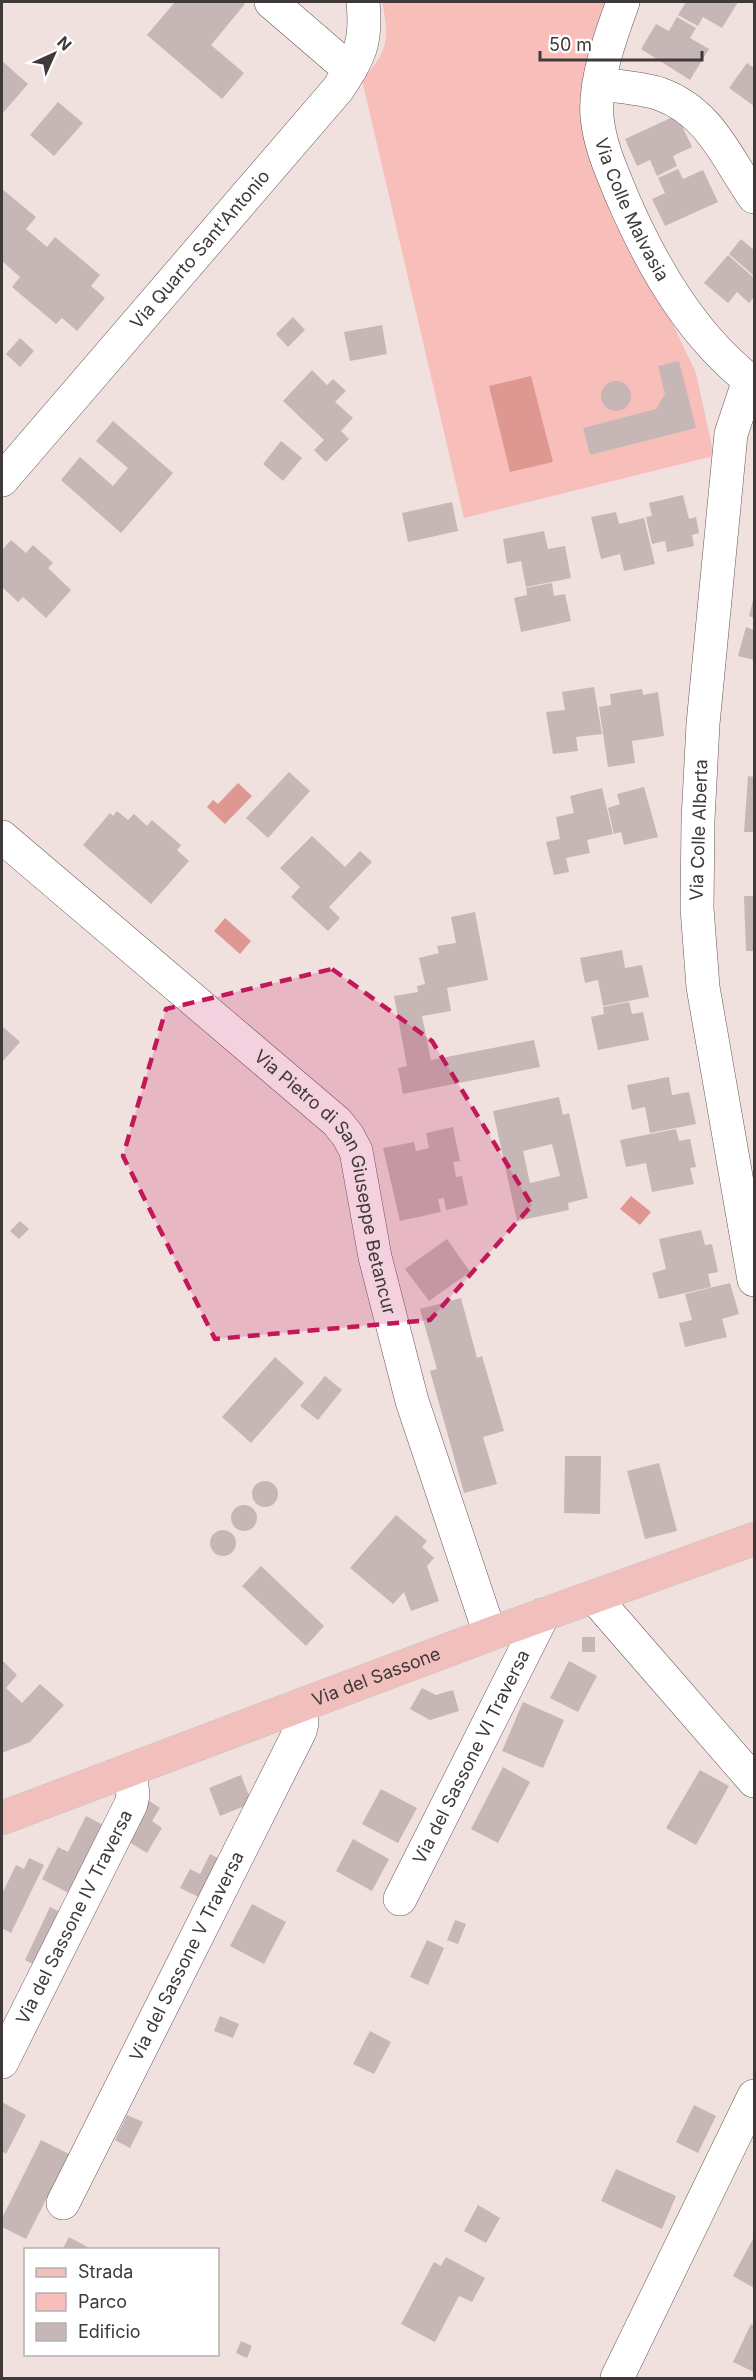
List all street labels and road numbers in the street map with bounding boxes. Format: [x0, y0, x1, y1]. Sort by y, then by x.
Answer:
street label: Via Colle Malvasia [591, 135, 673, 285]
street label: Via Quarto Sant'Antonio [126, 165, 274, 333]
street label: Via Colle Alberta [686, 759, 711, 901]
street label: Via Pietro di San Giuseppe Betancur [250, 1045, 400, 1317]
street label: Via del Sassone [309, 1643, 443, 1710]
street label: Via del Sassone VI Traversa [408, 1646, 534, 1867]
street label: Via del Sassone IV Traversa [12, 1806, 136, 2027]
street label: Via del Sassone V Traversa [125, 1848, 248, 2065]

